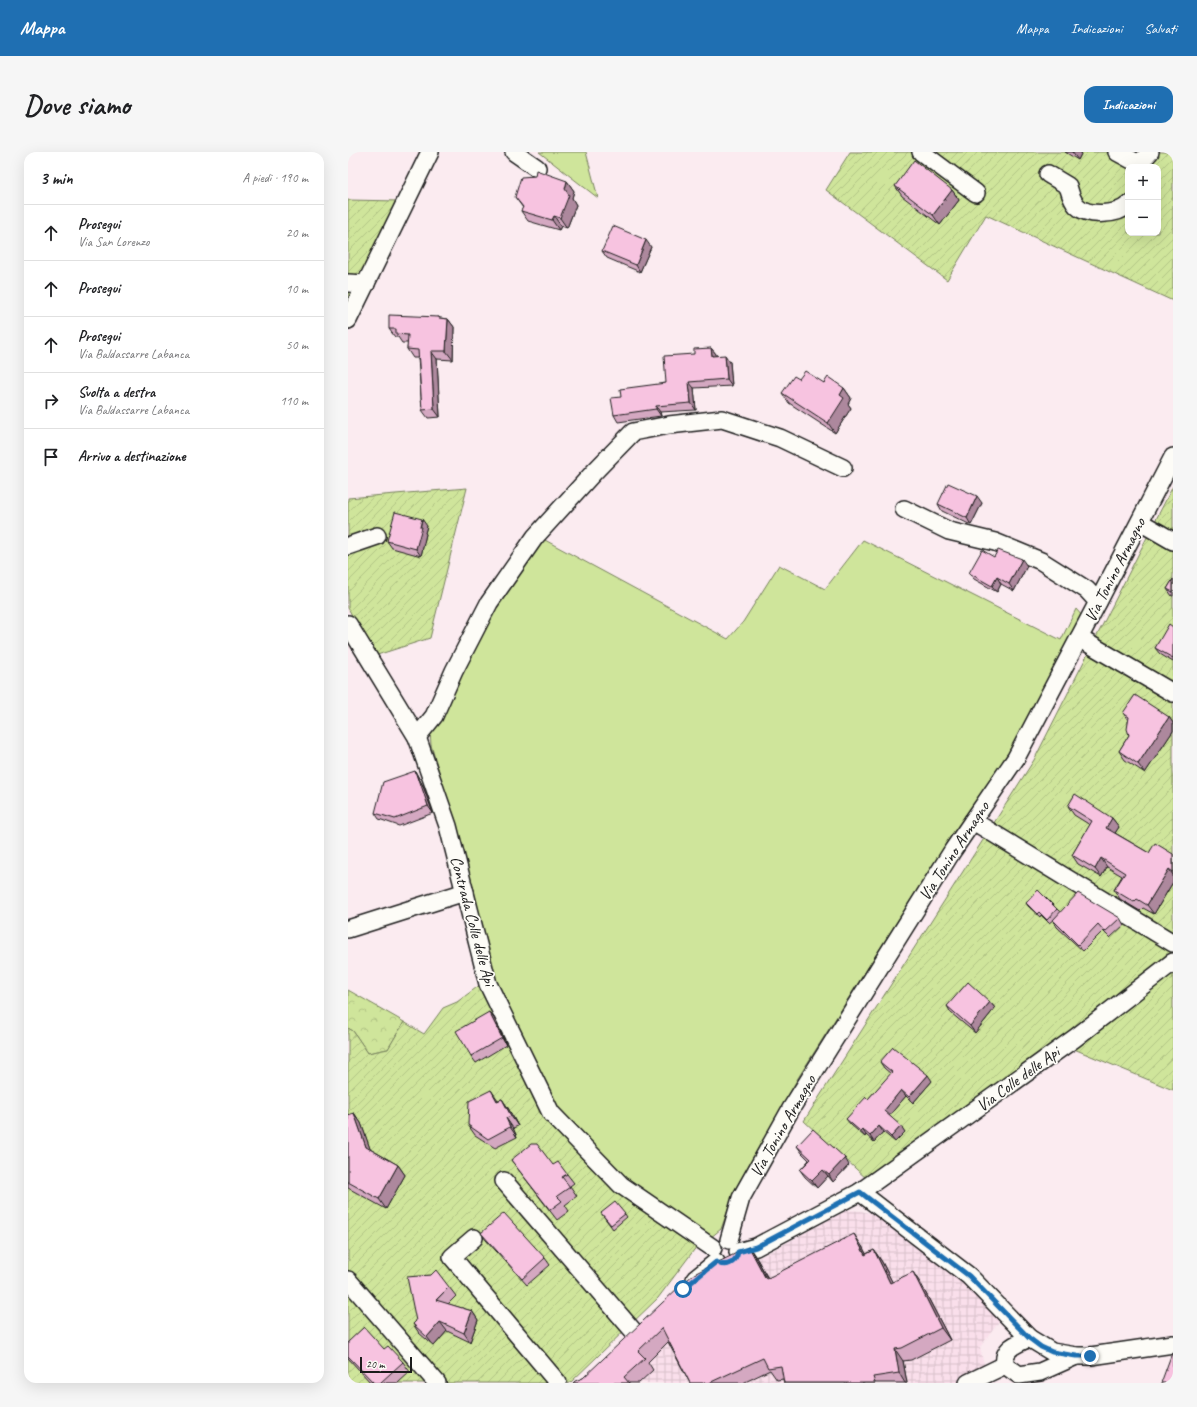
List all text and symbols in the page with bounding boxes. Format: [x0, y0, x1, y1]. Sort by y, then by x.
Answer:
text: Mappa [20, 16, 64, 40]
text: Mappa [1016, 20, 1049, 37]
text: Indicazioni [1071, 20, 1122, 37]
text: Salvati [1144, 20, 1177, 37]
button: Indicazioni [1084, 86, 1173, 123]
text: Dove siamo [24, 87, 130, 122]
map controls [1125, 164, 1161, 236]
button: + [1125, 164, 1161, 200]
text: 3 min [40, 168, 73, 189]
text: A piedi · 190 m [243, 170, 308, 186]
button: − [1125, 200, 1161, 236]
text: Prosegui [78, 215, 120, 234]
icon: ahead [40, 222, 62, 244]
text: 20 m [286, 225, 308, 241]
text: Via San Lorenzo [78, 234, 149, 250]
icon: ahead [40, 278, 62, 300]
text: Prosegui [78, 279, 120, 298]
text: 10 m [286, 281, 308, 297]
text: Prosegui [78, 327, 120, 346]
icon: ahead [40, 334, 62, 356]
text: 50 m [286, 337, 308, 353]
text: Via Baldassarre Labanca [78, 346, 189, 362]
text: Svolta a destra [78, 383, 155, 402]
icon: right [40, 390, 62, 412]
text: 110 m [280, 393, 308, 409]
text: Via Baldassarre Labanca [78, 402, 189, 418]
icon: arrive [40, 446, 62, 468]
text: Arrivo a destinazione [78, 447, 186, 466]
street label: Via Tonino Armagno [1080, 514, 1151, 626]
street label: Via Tonino Armagno [914, 797, 994, 905]
street label: Contrada Colle delle Api [446, 854, 501, 990]
street label: Via Colle delle Api [972, 1041, 1065, 1116]
street label: Via Tonino Armagno [745, 1070, 821, 1181]
route start [674, 1280, 692, 1298]
route end [1081, 1347, 1099, 1365]
scale bar [360, 1355, 412, 1374]
text: 20 m [366, 1357, 385, 1371]

